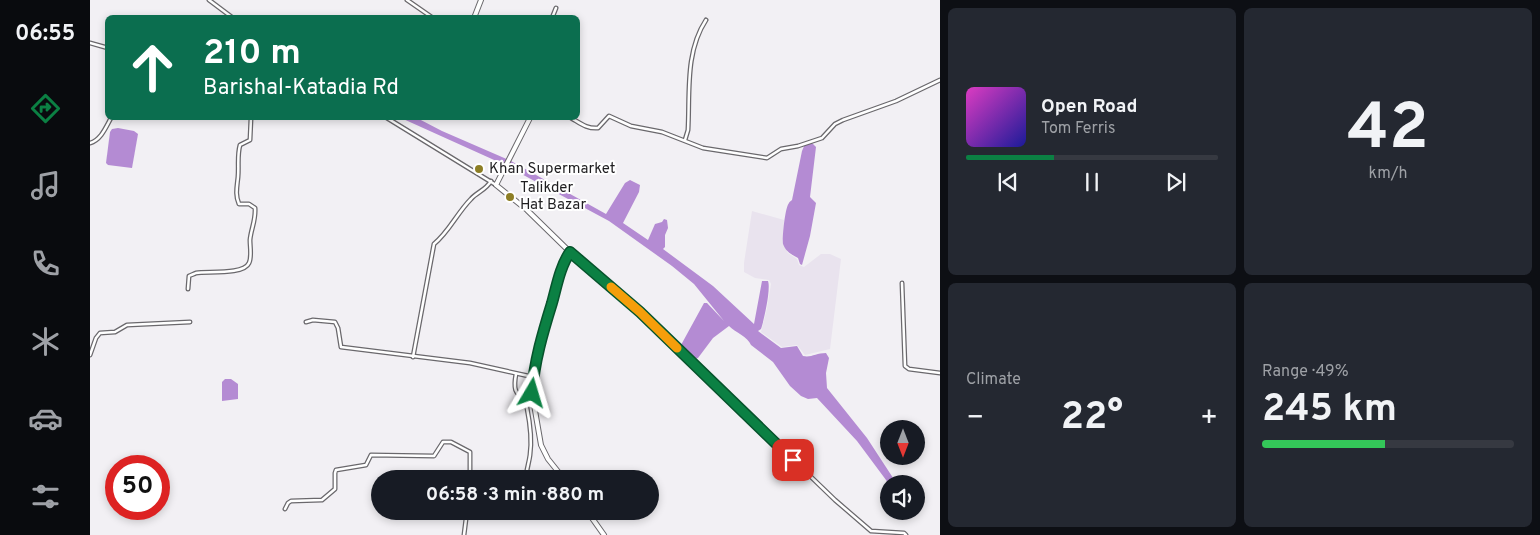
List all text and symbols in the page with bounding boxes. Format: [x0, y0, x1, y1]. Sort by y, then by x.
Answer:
text: 06:55 [15, 21, 75, 48]
text: 210 m [203, 32, 301, 76]
icon: ahead [120, 35, 185, 100]
text: Barishal-Katadia Rd [203, 75, 399, 102]
text: 42 [1347, 90, 1429, 172]
icon: directions [28, 91, 63, 126]
text: Open Road [1041, 95, 1137, 119]
text: Tom Ferris [1041, 119, 1115, 139]
place label: Khan Supermarket [489, 160, 615, 179]
marker: Khan Supermarket [473, 163, 485, 175]
text: km/h [1369, 164, 1407, 184]
icon: music [28, 168, 63, 203]
icon: previous [994, 168, 1022, 196]
icon: pause [1078, 168, 1106, 196]
icon: next [1162, 168, 1190, 196]
place label: Talikder Hat Bazar [520, 179, 586, 215]
marker: Talikder Hat Bazar [504, 191, 516, 203]
icon: phone [28, 246, 63, 281]
icon: climate [28, 324, 63, 359]
text: Range · 49% [1262, 362, 1349, 382]
position arrow [505, 366, 557, 418]
text: Climate [966, 370, 1021, 390]
text: 245 km [1262, 386, 1397, 435]
text: 22° [1061, 394, 1123, 443]
icon: car [28, 401, 63, 436]
text: − [966, 401, 984, 437]
text: + [1200, 401, 1218, 437]
north arrow [880, 420, 925, 465]
map controls [880, 420, 925, 520]
pin [772, 439, 814, 481]
icon: arrive [779, 446, 807, 474]
speed limit sign: 50 [105, 455, 170, 520]
button: sound [880, 475, 925, 520]
icon: filters [28, 479, 63, 514]
text: 06:58 · 3 min · 880 m [426, 483, 604, 507]

